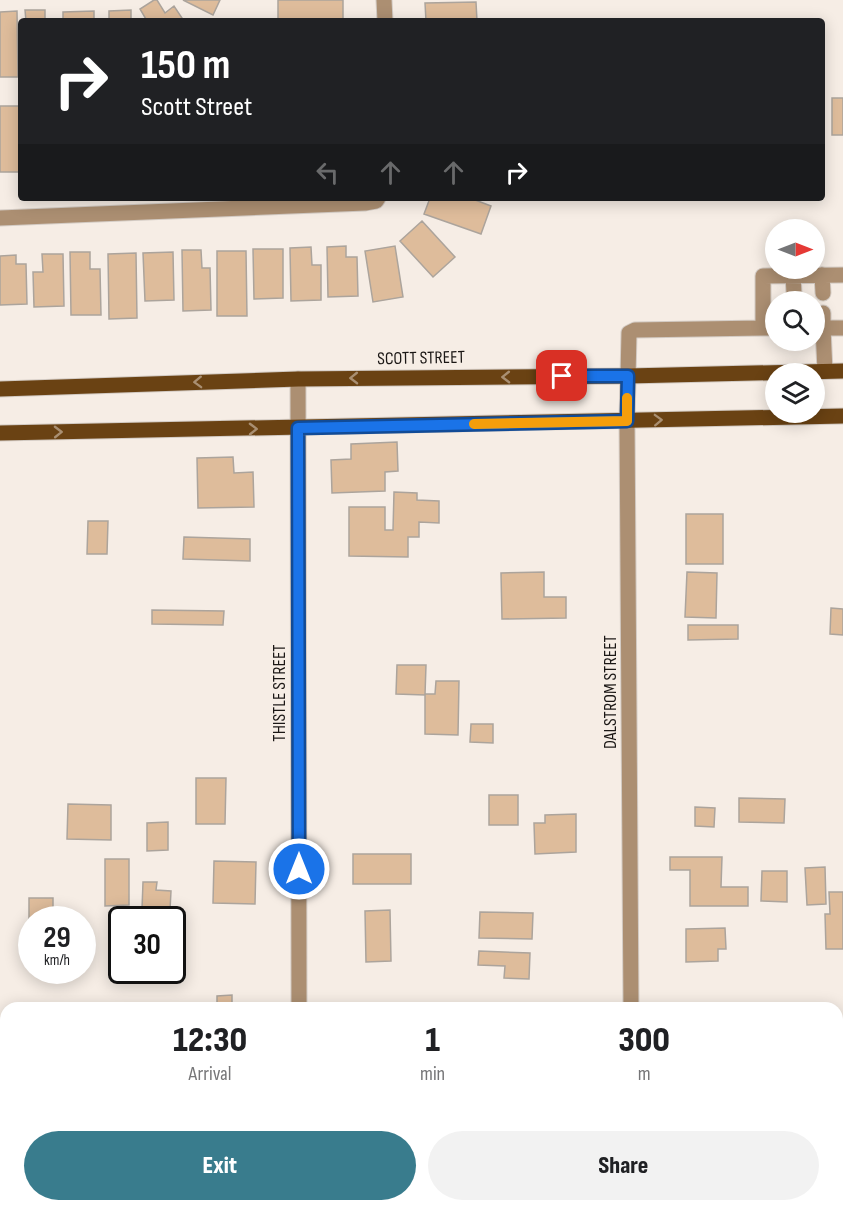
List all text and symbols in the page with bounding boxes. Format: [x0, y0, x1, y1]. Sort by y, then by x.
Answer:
text: 150 m [141, 40, 230, 91]
icon: right [42, 42, 120, 120]
text: Scott Street [141, 91, 252, 123]
icon: left [311, 156, 344, 189]
icon: ahead [374, 156, 407, 189]
icon: ahead [437, 156, 470, 189]
icon: right [500, 156, 533, 189]
north arrow [765, 219, 825, 279]
map controls [765, 219, 825, 423]
button: search [765, 291, 825, 351]
street label: SCOTT STREET [377, 347, 465, 369]
pin [536, 350, 587, 401]
icon: arrive [545, 359, 578, 392]
button: layers [765, 363, 825, 423]
one-way arrow [502, 371, 511, 383]
one-way arrow [349, 372, 358, 384]
one-way arrow [193, 376, 202, 388]
one-way arrow [654, 414, 663, 427]
one-way arrow [249, 422, 258, 435]
one-way arrow [54, 426, 63, 438]
street label: DALSTROM STREET [600, 635, 621, 749]
street label: THISTLE STREET [269, 644, 290, 742]
position arrow [267, 837, 331, 901]
speed limit sign: 30 [108, 906, 186, 984]
text: 29 [43, 920, 71, 956]
text: km/h [44, 951, 70, 970]
text: 12:30 [173, 1019, 247, 1062]
text: 1 [425, 1019, 440, 1062]
text: 300 [618, 1019, 670, 1062]
text: Arrival [189, 1062, 232, 1086]
text: min [420, 1062, 445, 1086]
text: m [638, 1062, 650, 1086]
button: Exit [24, 1131, 416, 1200]
button: Share [428, 1131, 819, 1200]

